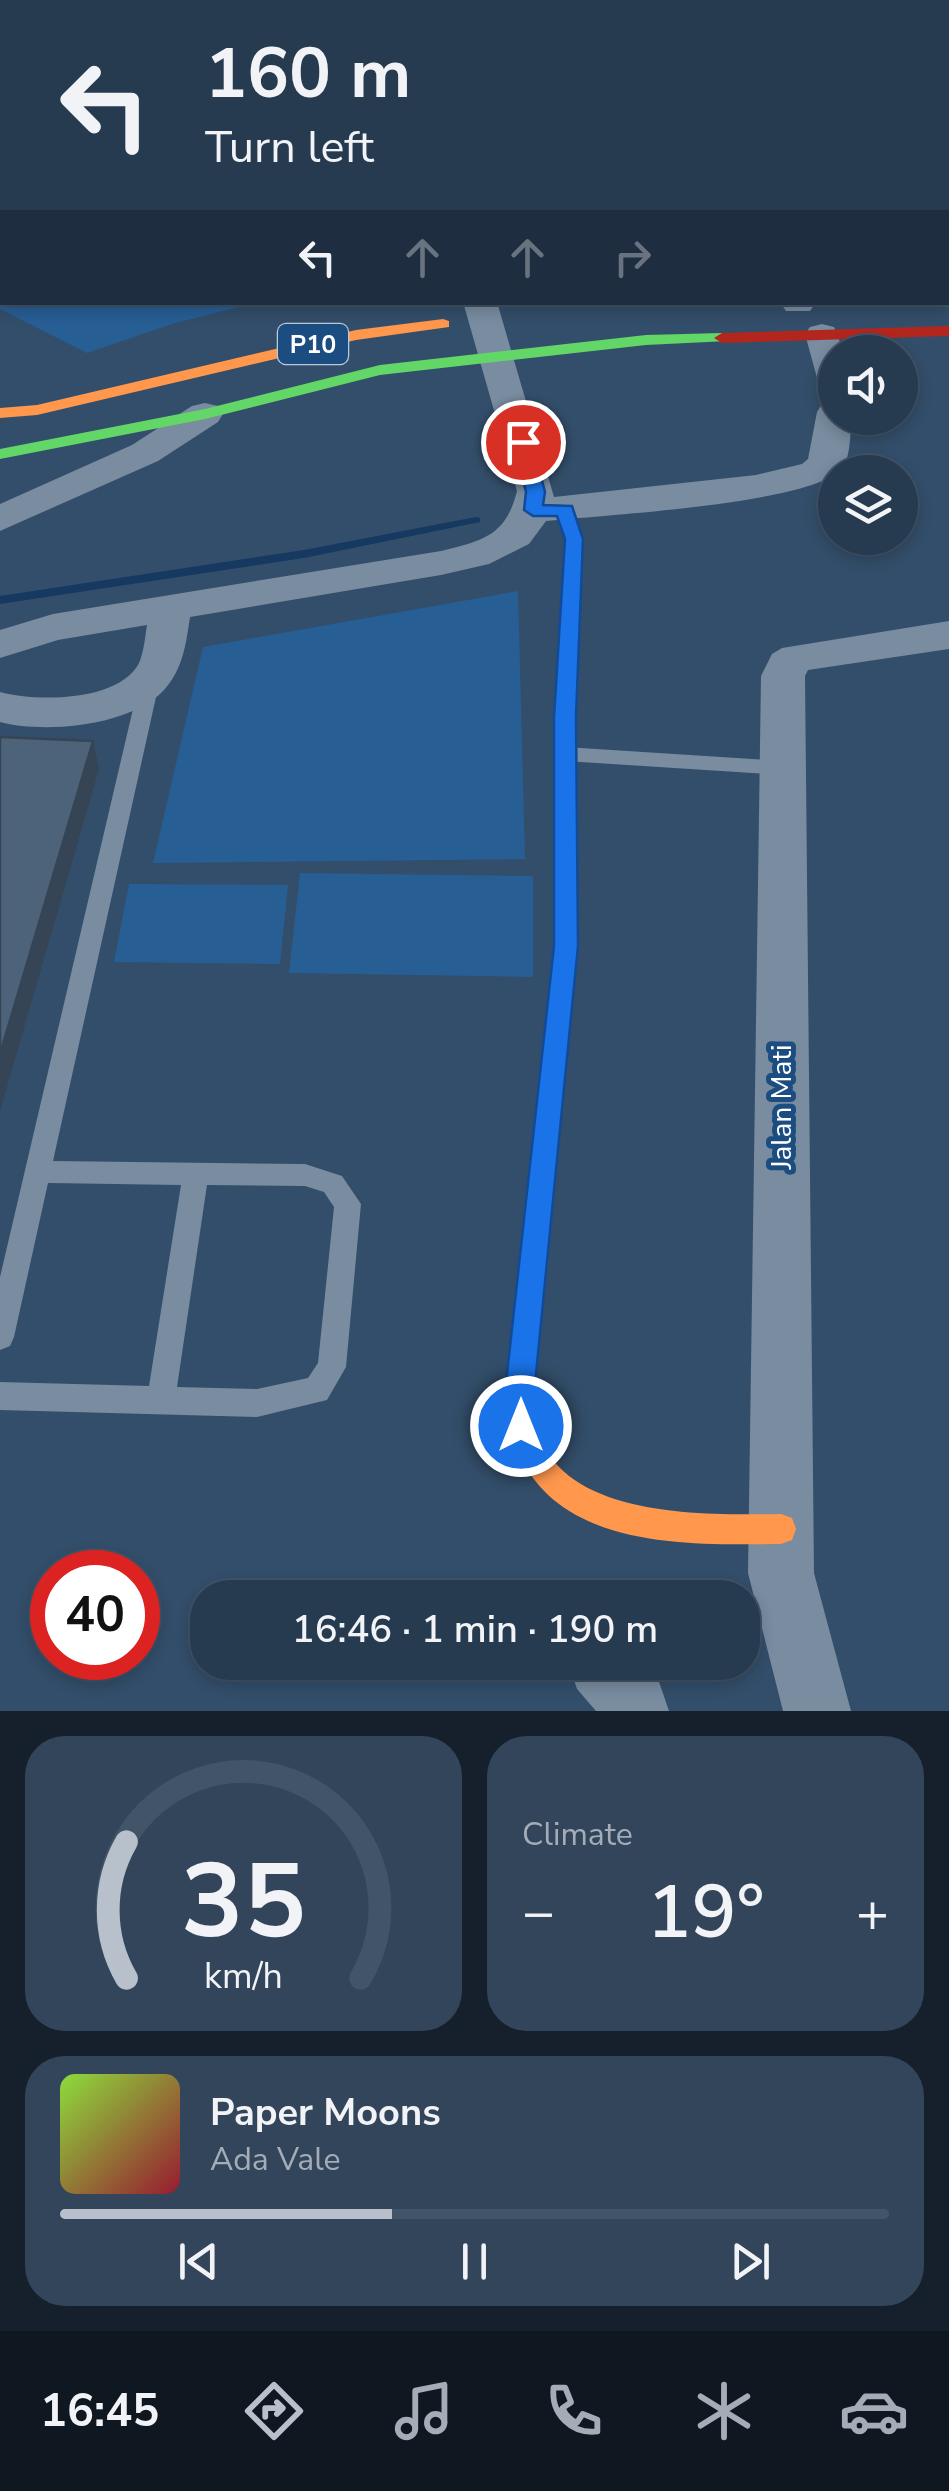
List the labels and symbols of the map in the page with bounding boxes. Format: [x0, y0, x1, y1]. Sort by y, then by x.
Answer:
road number: P10 [278, 324, 348, 364]
pin [481, 400, 566, 485]
street label: Jalan Mati [763, 1044, 801, 1171]
position arrow [469, 1374, 573, 1478]
speed limit sign: 40 [30, 1550, 160, 1680]

